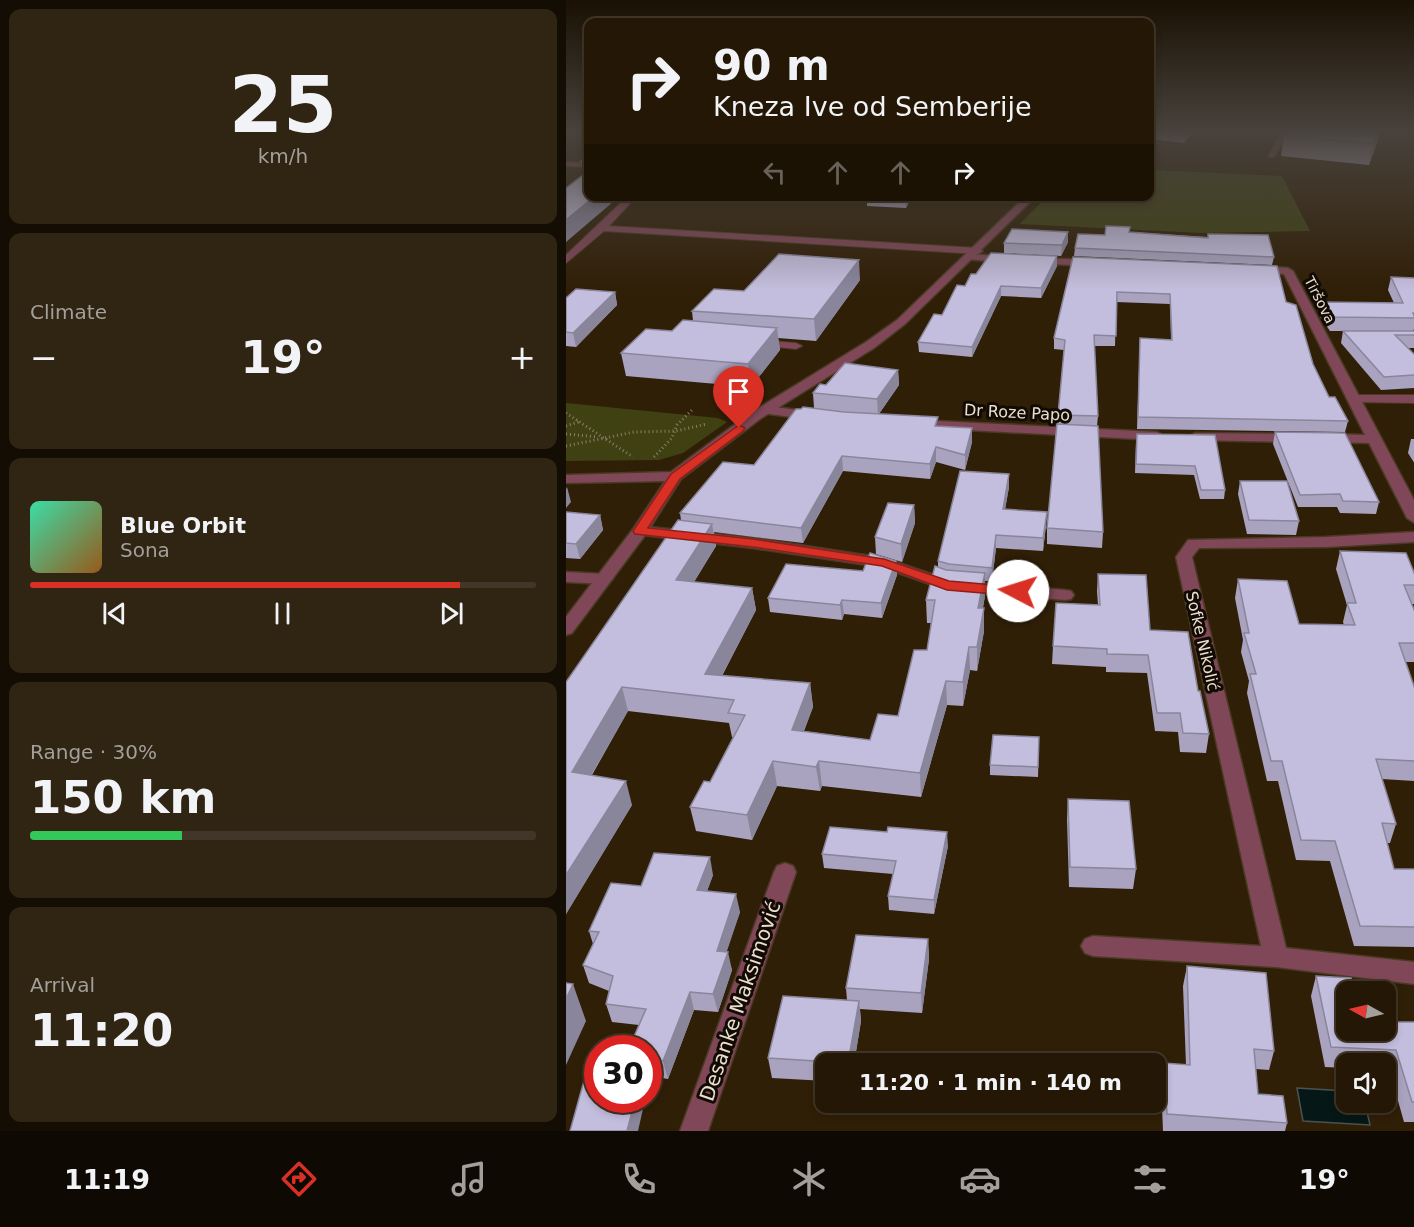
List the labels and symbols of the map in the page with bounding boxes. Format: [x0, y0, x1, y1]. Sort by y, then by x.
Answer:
street label: Tiršova [1301, 273, 1339, 326]
pin [713, 366, 764, 428]
street label: Dr Roze Papo [963, 400, 1070, 425]
position arrow [986, 559, 1050, 623]
street label: Sofke Nikolić [1182, 589, 1223, 693]
street label: Desanke Maksimović [695, 898, 785, 1104]
north arrow [1336, 981, 1396, 1041]
speed limit sign: 30 [584, 1035, 662, 1113]

